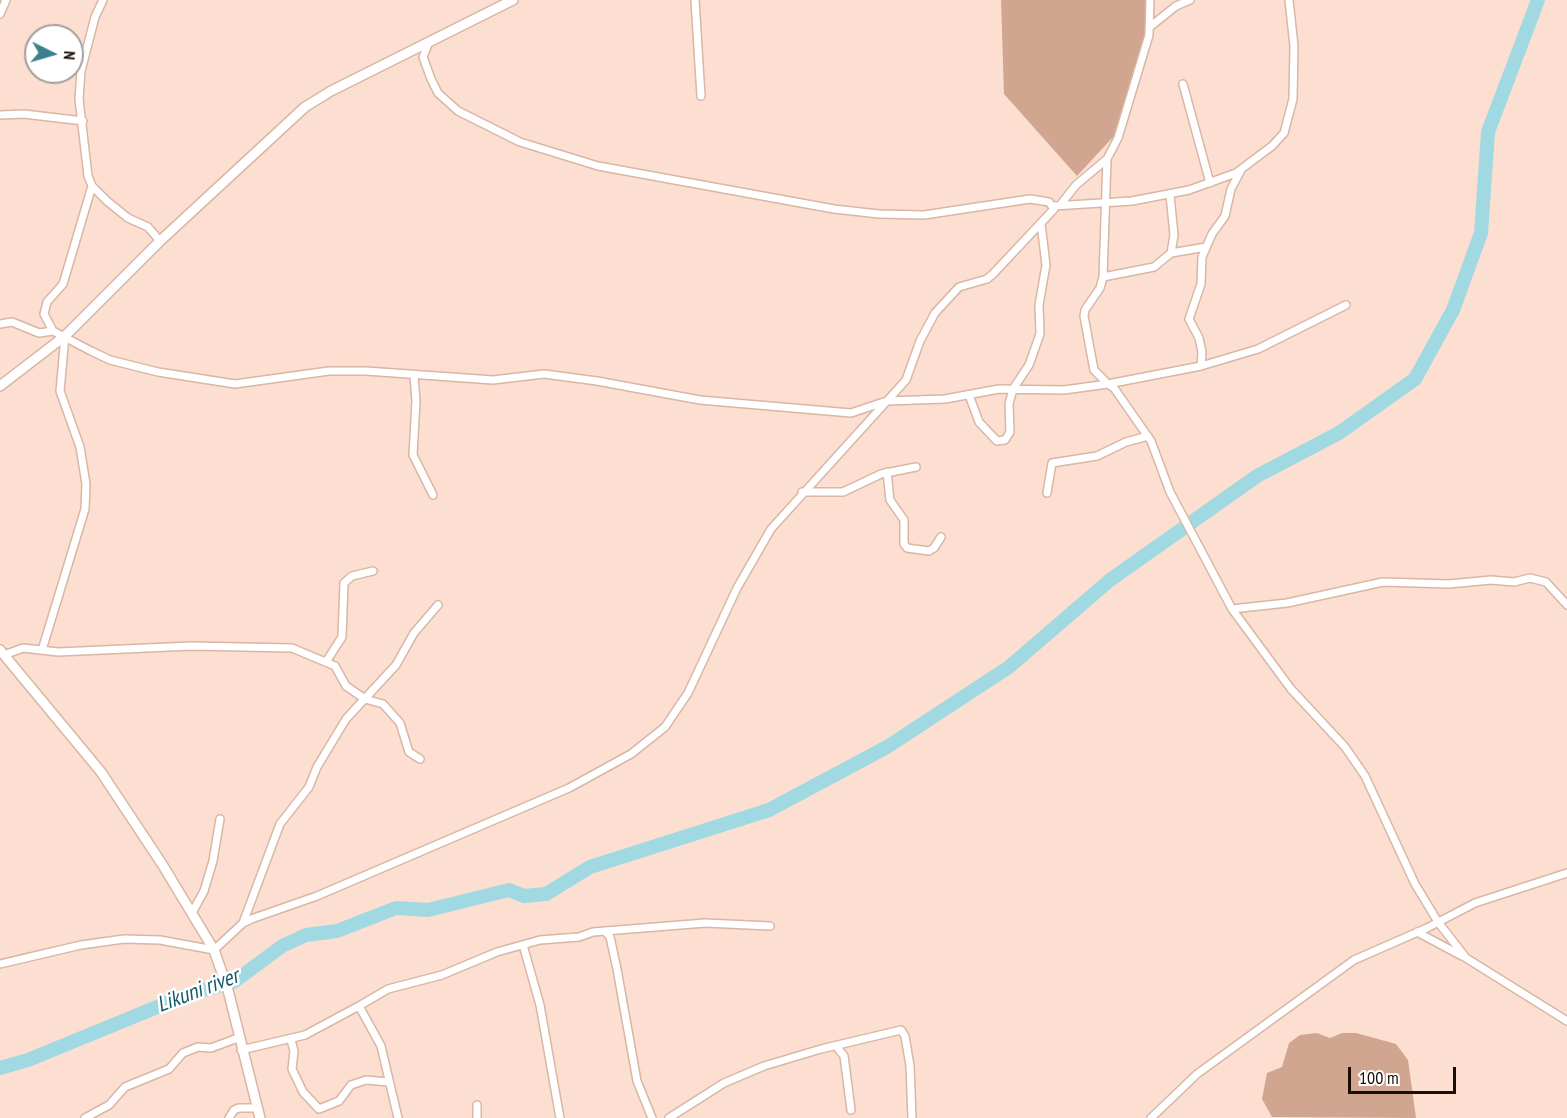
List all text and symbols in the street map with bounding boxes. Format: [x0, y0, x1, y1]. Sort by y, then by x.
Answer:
north arrow [24, 24, 84, 84]
text: N [60, 50, 80, 61]
water label: Likuni river [153, 963, 243, 1019]
scale bar [1351, 1055, 1459, 1093]
text: 100 m [1359, 1066, 1399, 1089]

